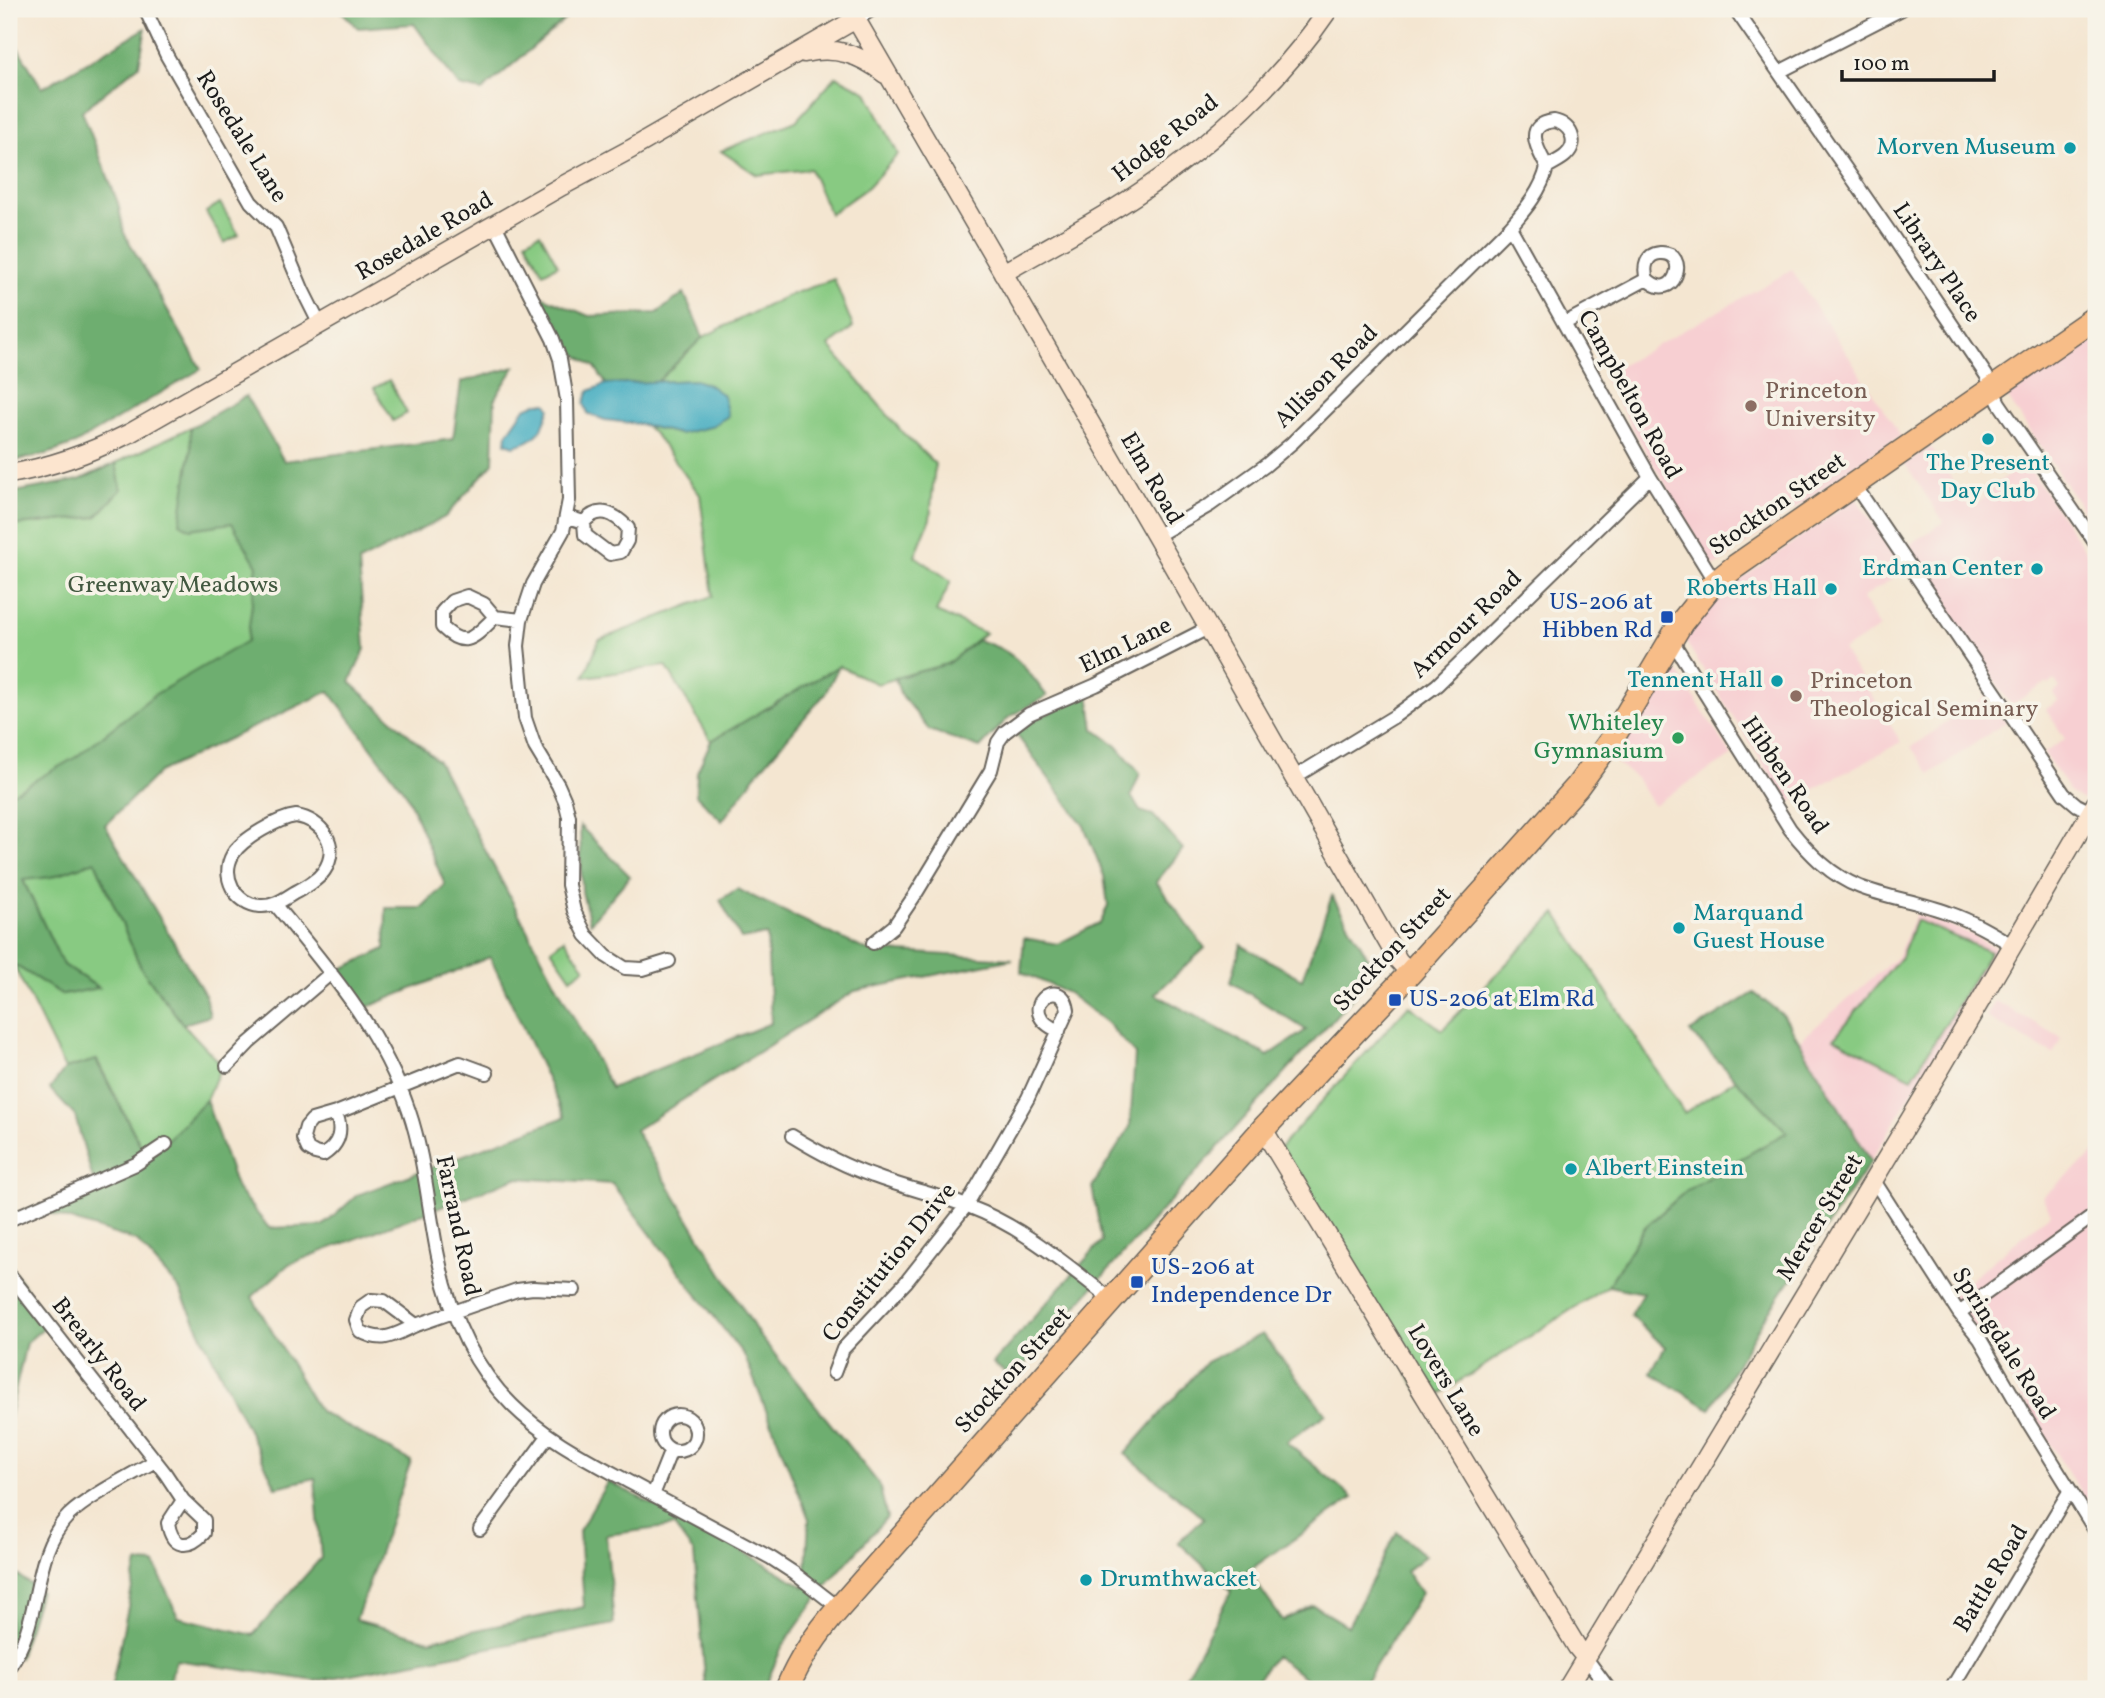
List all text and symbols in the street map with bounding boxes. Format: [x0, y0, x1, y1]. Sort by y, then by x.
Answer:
scale bar [1842, 38, 1995, 82]
text: 100 m [1853, 50, 1910, 79]
street label: Rosedale Lane [187, 64, 295, 210]
street label: Hodge Road [1105, 87, 1227, 191]
place label: Morven Museum [1877, 131, 2056, 165]
marker: Morven Museum [2062, 140, 2078, 156]
street label: Rosedale Road [350, 184, 500, 290]
street label: Library Place [1883, 196, 1989, 330]
street label: Campbelton Road [1568, 304, 1690, 486]
street label: Allison Road [1267, 317, 1387, 437]
place label: Princeton University [1765, 375, 1876, 437]
marker: Princeton University [1743, 398, 1759, 414]
street label: Elm Road [1111, 426, 1191, 532]
marker: The Present Day Club [1980, 431, 1996, 447]
street label: Stockton Street [1703, 445, 1853, 565]
place label: The Present Day Club [1926, 447, 2050, 509]
place label: Erdman Center [1862, 552, 2023, 586]
marker: Erdman Center [2029, 561, 2045, 577]
street label: Armour Road [1404, 563, 1530, 687]
park label: Greenway Meadows [68, 569, 278, 603]
place label: Roberts Hall [1686, 572, 1817, 606]
marker: Roberts Hall [1823, 581, 1839, 597]
place label: US-206 at Hibben Rd [1542, 586, 1653, 648]
street label: Elm Lane [1074, 609, 1178, 683]
marker: US-206 at Hibben Rd [1659, 609, 1675, 625]
place label: Tennent Hall [1627, 664, 1763, 698]
place label: Princeton Theological Seminary [1810, 665, 2038, 727]
marker: Tennent Hall [1769, 673, 1785, 689]
marker: Princeton Theological Seminary [1788, 688, 1804, 704]
place label: Whiteley Gymnasium [1534, 707, 1664, 769]
street label: Hibben Road [1732, 710, 1836, 842]
marker: Whiteley Gymnasium [1670, 730, 1686, 746]
street label: Stockton Street [1326, 880, 1460, 1020]
place label: Marquand Guest House [1693, 897, 1825, 959]
marker: Marquand Guest House [1671, 920, 1687, 936]
place label: US-206 at Elm Rd [1409, 983, 1595, 1017]
marker: US-206 at Elm Rd [1387, 992, 1403, 1008]
street label: Mercer Street [1770, 1148, 1872, 1288]
street label: Farrand Road [425, 1152, 489, 1300]
place label: Albert Einstein [1585, 1152, 1744, 1186]
marker: Albert Einstein [1563, 1161, 1579, 1177]
street label: Constitution Drive [815, 1176, 965, 1350]
place label: US-206 at Independence Dr [1151, 1251, 1332, 1313]
street label: Springdale Road [1943, 1261, 2063, 1427]
marker: US-206 at Independence Dr [1129, 1274, 1145, 1290]
street label: Brearly Road [42, 1291, 154, 1419]
street label: Stockton Street [948, 1300, 1080, 1442]
street label: Lovers Lane [1398, 1318, 1492, 1444]
street label: Battle Road [1946, 1519, 2038, 1639]
place label: Drumthwacket [1100, 1563, 1257, 1597]
marker: Drumthwacket [1078, 1572, 1094, 1588]

